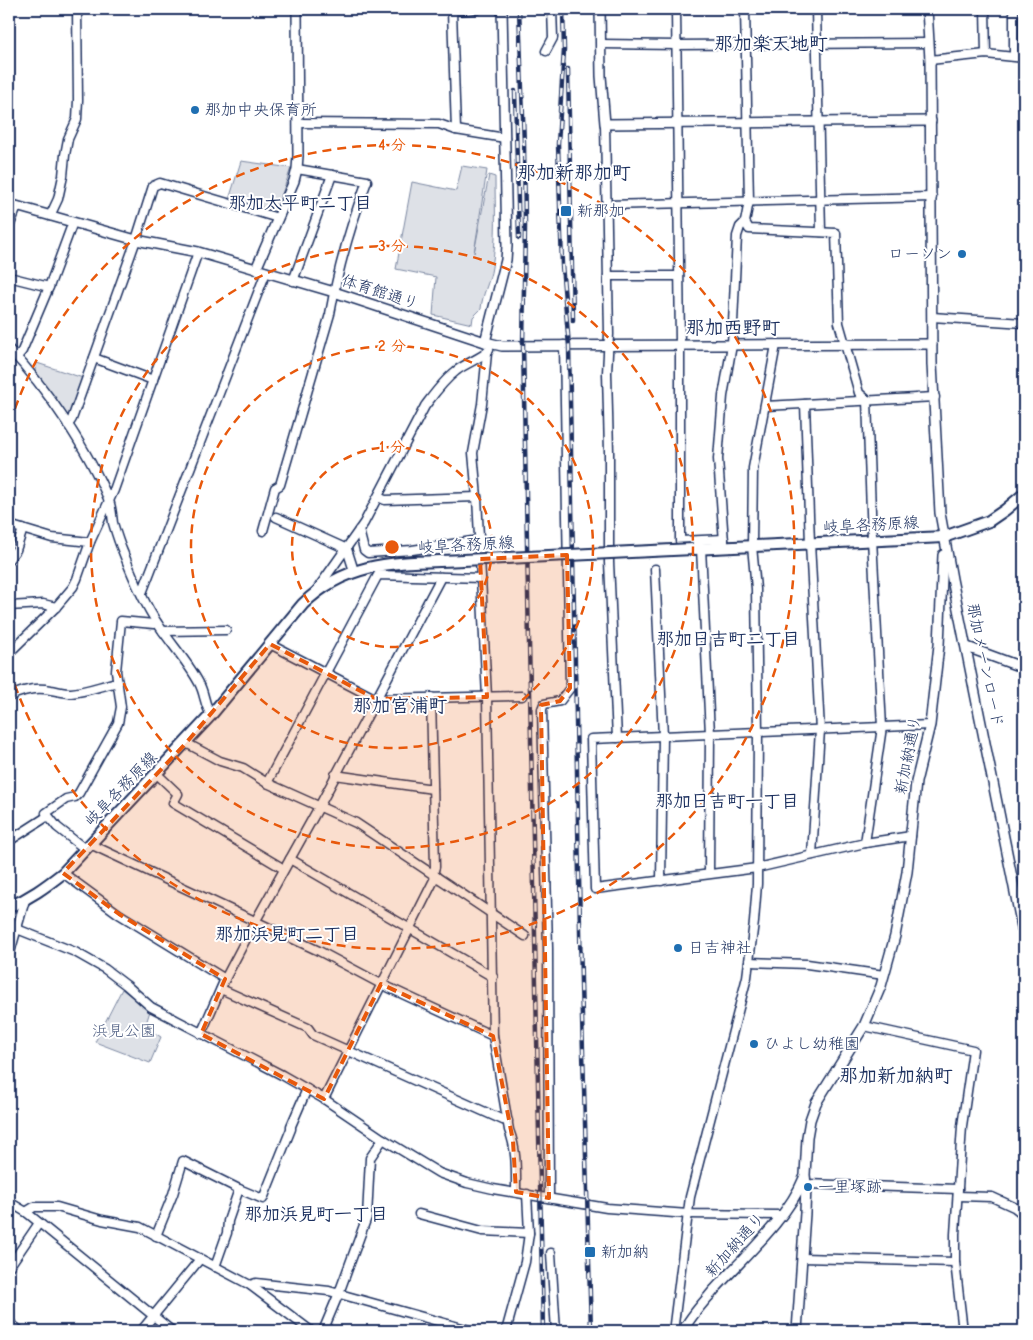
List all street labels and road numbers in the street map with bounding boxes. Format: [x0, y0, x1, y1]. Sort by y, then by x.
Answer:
street label: 体育館通り [339, 271, 421, 313]
street label: 岐阜各務原線 [823, 513, 919, 537]
street label: 岐阜各務原線 [418, 533, 514, 557]
street label: 那加メーンロード [963, 601, 1007, 729]
street label: 新加納通り [892, 714, 924, 796]
street label: 岐阜各務原線 [81, 748, 161, 830]
street label: 新加納通り [702, 1209, 768, 1281]

